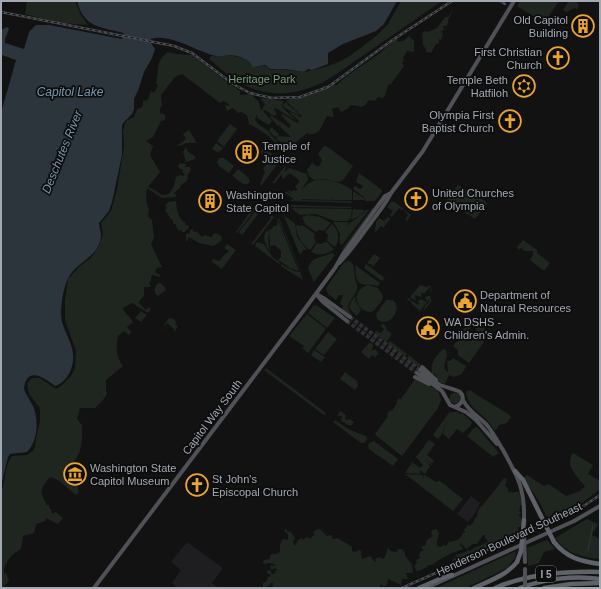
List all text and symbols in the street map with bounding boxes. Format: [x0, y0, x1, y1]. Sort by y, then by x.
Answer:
building icon: Old Capitol Building [570, 13, 596, 39]
place label: Old Capitol Building [514, 14, 568, 39]
church icon: First Christian Church [545, 45, 571, 71]
place label: First Christian Church [474, 46, 542, 71]
park label: Heritage Park [228, 73, 296, 85]
synagogue icon: Temple Beth Hatfiloh [511, 73, 537, 99]
place label: Temple Beth Hatfiloh [447, 74, 508, 99]
water label: Capitol Lake [37, 85, 104, 99]
water label: Deschutes River [39, 108, 85, 195]
church icon: Olympia First Baptist Church [497, 108, 523, 134]
place label: Olympia First Baptist Church [422, 109, 494, 134]
building icon: Temple of Justice [234, 139, 260, 165]
place label: Temple of Justice [262, 140, 311, 165]
church icon: United Churches of Olympia [403, 186, 429, 212]
place label: United Churches of Olympia [432, 187, 514, 212]
building icon: Washington State Capitol [197, 188, 223, 214]
place label: Washington State Capitol [226, 189, 289, 214]
public building icon: Department of Natural Resources [452, 288, 478, 314]
place label: Department of Natural Resources [480, 289, 572, 314]
public building icon: WA DSHS - Children's Admin. [415, 315, 441, 341]
place label: WA DSHS - Children's Admin. [444, 316, 529, 341]
street label: Capitol Way South [180, 377, 244, 457]
museum icon: Washington State Capitol Museum [62, 461, 88, 487]
place label: Washington State Capitol Museum [90, 462, 176, 487]
church icon: St John's Episcopal Church [184, 472, 210, 498]
place label: St John's Episcopal Church [212, 473, 298, 498]
street label: Henderson Boulevard Southeast [434, 500, 584, 578]
road number: I 5 [536, 566, 556, 582]

